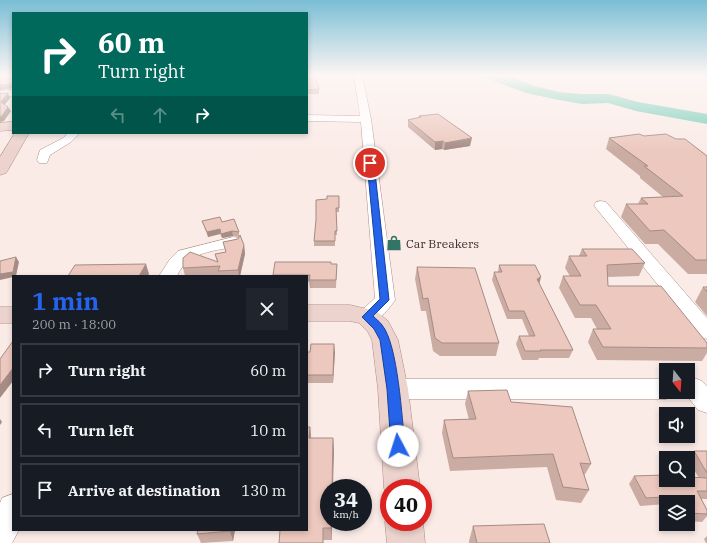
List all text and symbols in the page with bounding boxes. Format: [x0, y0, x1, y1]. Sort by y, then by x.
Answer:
text: 60 m [98, 24, 165, 61]
icon: right [32, 28, 84, 80]
text: Turn right [98, 60, 185, 83]
icon: left [107, 104, 129, 126]
icon: ahead [149, 104, 171, 126]
icon: right [191, 104, 213, 126]
pin [353, 146, 387, 180]
icon: arrive [359, 152, 381, 174]
shop icon: Car Breakers [385, 234, 403, 252]
place label: Car Breakers [406, 236, 479, 251]
text: 1 min [32, 285, 99, 317]
button: close [246, 288, 288, 330]
text: 200 m · 18:00 [32, 316, 116, 333]
icon: right [34, 359, 56, 381]
text: Turn right [68, 361, 146, 380]
text: 60 m [250, 361, 286, 380]
north arrow [659, 363, 695, 399]
map controls [659, 363, 695, 531]
button: sound [659, 407, 695, 443]
icon: left [34, 419, 56, 441]
text: Turn left [68, 421, 134, 440]
text: 10 m [250, 421, 286, 440]
position arrow [377, 425, 419, 467]
button: search [659, 451, 695, 487]
icon: arrive [34, 479, 56, 501]
speed limit sign: 40 [380, 479, 432, 531]
text: Arrive at destination [68, 481, 220, 500]
text: 130 m [241, 481, 286, 500]
text: 34 [334, 486, 358, 513]
button: layers [659, 495, 695, 531]
text: km/h [333, 508, 359, 521]

